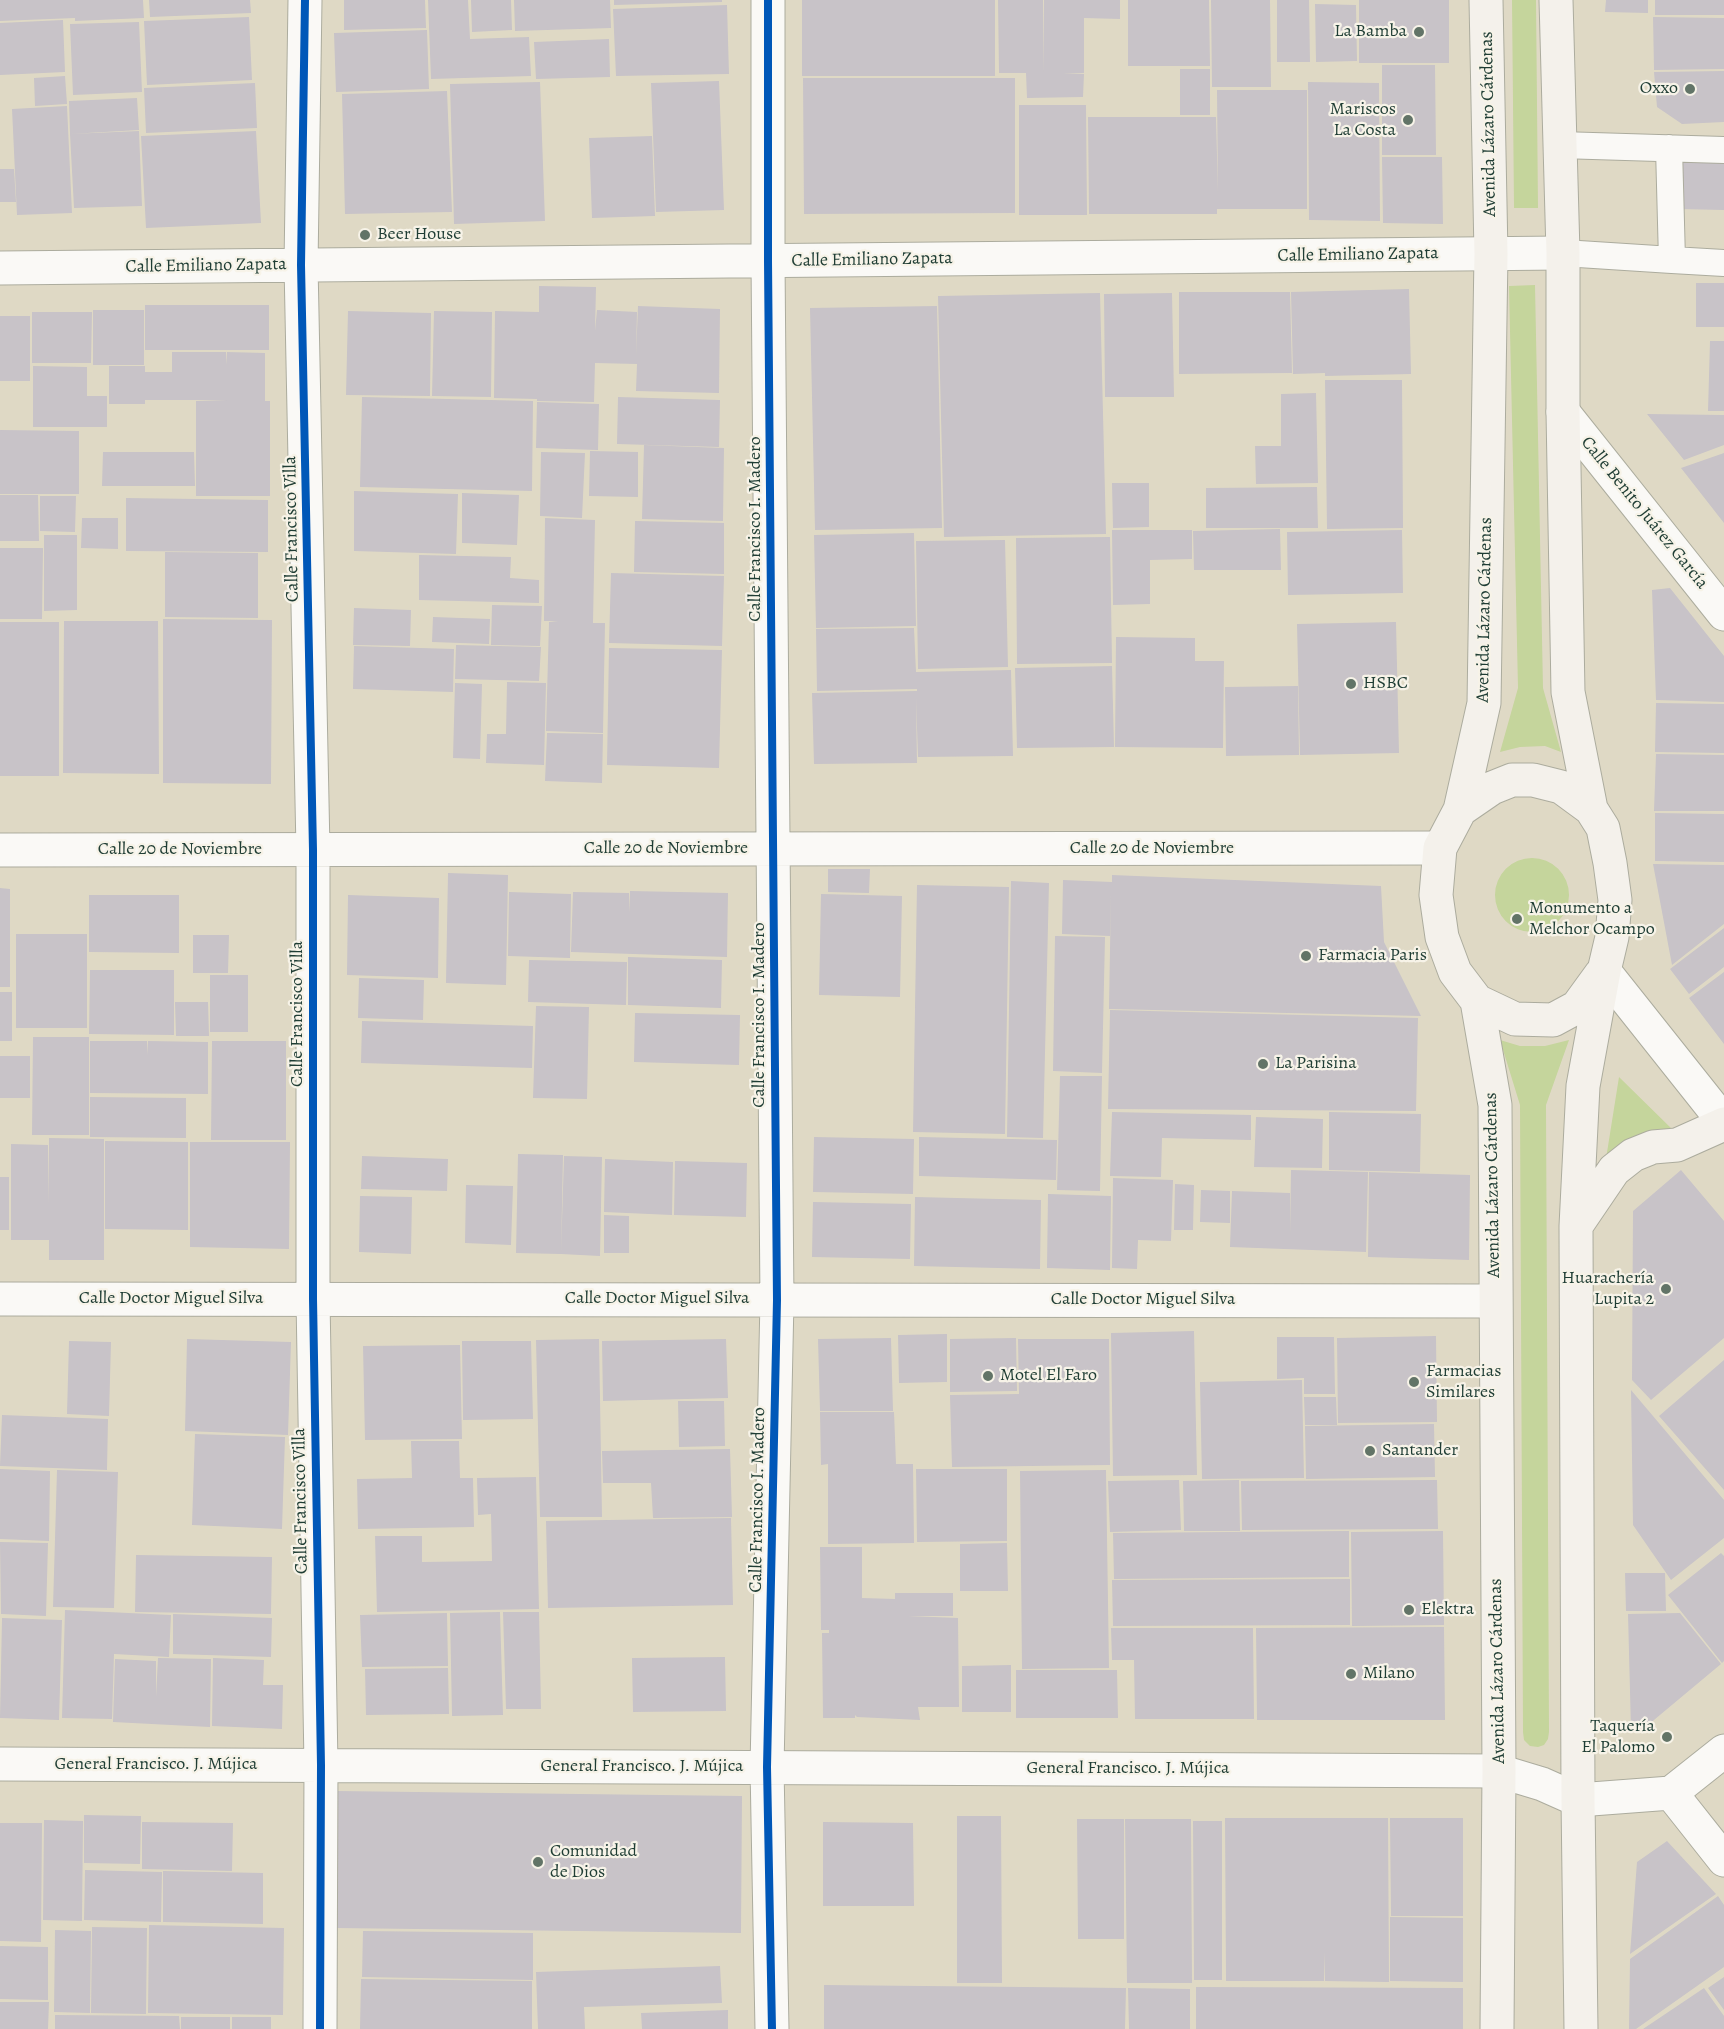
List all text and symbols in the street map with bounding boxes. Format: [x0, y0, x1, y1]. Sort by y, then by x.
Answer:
place label: La Bamba [1334, 21, 1407, 43]
marker: La Bamba [1412, 25, 1426, 39]
street label: Avenida Lázaro Cárdenas [1477, 31, 1501, 217]
place label: Oxxo [1640, 78, 1678, 100]
marker: Oxxo [1683, 82, 1697, 96]
place label: Mariscos La Costa [1330, 99, 1396, 142]
marker: Mariscos La Costa [1401, 113, 1415, 127]
place label: Beer House [377, 224, 461, 246]
marker: Beer House [358, 228, 372, 242]
street label: Calle Emiliano Zapata [1277, 243, 1439, 267]
street label: Calle Emiliano Zapata [791, 248, 953, 272]
street label: Calle Emiliano Zapata [125, 254, 287, 278]
street label: Calle Benito Juárez García [1576, 432, 1712, 594]
street label: Calle Francisco I. Madero [745, 436, 767, 622]
street label: Calle Francisco Villa [280, 456, 304, 602]
street label: Avenida Lázaro Cárdenas [1473, 517, 1497, 703]
place label: HSBC [1363, 673, 1408, 695]
marker: HSBC [1344, 677, 1358, 691]
street label: Calle 20 de Noviembre [584, 838, 748, 860]
street label: Calle 20 de Noviembre [1070, 838, 1234, 860]
street label: Calle 20 de Noviembre [98, 839, 262, 861]
place label: Monumento a Melchor Ocampo [1529, 898, 1655, 940]
marker: Monumento a Melchor Ocampo [1510, 912, 1524, 926]
street label: Calle Francisco I. Madero [749, 922, 771, 1108]
street label: Calle Francisco Villa [287, 941, 309, 1087]
place label: Farmacia Paris [1318, 945, 1427, 967]
marker: Farmacia Paris [1299, 949, 1313, 963]
place label: La Parisina [1275, 1053, 1357, 1075]
marker: La Parisina [1256, 1057, 1270, 1071]
street label: Avenida Lázaro Cárdenas [1481, 1092, 1505, 1278]
place label: Huarachería Lupita 2 [1562, 1268, 1654, 1310]
marker: Huarachería Lupita 2 [1659, 1282, 1673, 1296]
street label: Calle Doctor Miguel Silva [79, 1288, 263, 1310]
street label: Calle Doctor Miguel Silva [565, 1288, 749, 1310]
street label: Calle Doctor Miguel Silva [1051, 1289, 1235, 1311]
place label: Farmacias Similares [1426, 1361, 1501, 1404]
place label: Motel El Faro [1000, 1365, 1097, 1387]
marker: Motel El Faro [981, 1369, 995, 1383]
marker: Farmacias Similares [1407, 1375, 1421, 1389]
street label: Calle Francisco I. Madero [746, 1407, 770, 1593]
street label: Calle Francisco Villa [289, 1428, 313, 1574]
place label: Santander [1382, 1440, 1458, 1462]
marker: Santander [1363, 1444, 1377, 1458]
street label: Avenida Lázaro Cárdenas [1486, 1578, 1510, 1764]
place label: Elektra [1421, 1599, 1474, 1621]
marker: Elektra [1402, 1603, 1416, 1617]
place label: Milano [1363, 1663, 1415, 1685]
marker: Milano [1344, 1667, 1358, 1681]
place label: Taquería El Palomo [1581, 1716, 1655, 1758]
marker: Taquería El Palomo [1660, 1730, 1674, 1744]
street label: General Francisco. J. Mújica [54, 1754, 258, 1776]
street label: General Francisco. J. Mújica [540, 1756, 744, 1778]
street label: General Francisco. J. Mújica [1026, 1758, 1230, 1780]
place label: Comunidad de Dios [550, 1841, 637, 1884]
marker: Comunidad de Dios [531, 1855, 545, 1869]

